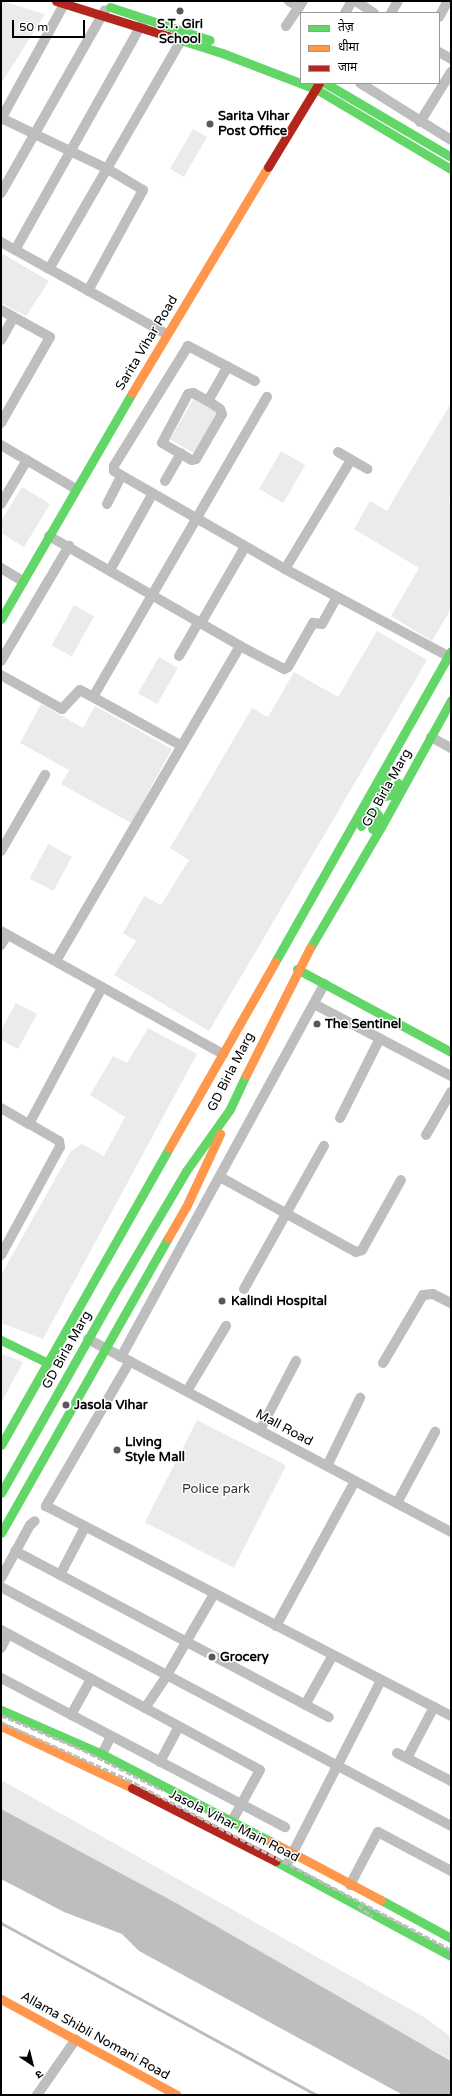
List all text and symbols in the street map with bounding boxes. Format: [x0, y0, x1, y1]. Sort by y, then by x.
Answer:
marker: S.T. Giri School [175, 6, 185, 16]
scale bar [14, 12, 87, 38]
legend [300, 12, 440, 84]
place label: S.T. Giri School [157, 17, 203, 48]
text: 50 m [19, 20, 48, 34]
text: तेज़ [338, 20, 354, 34]
text: धीमा [338, 40, 359, 54]
text: जाम [338, 60, 357, 74]
place label: Sarita Vihar Post Office [218, 109, 290, 140]
marker: Sarita Vihar Post Office [205, 119, 215, 129]
street label: Sarita Vihar Road [113, 293, 181, 393]
street label: GD Birla Marg [359, 746, 415, 830]
place label: The Sentinel [325, 1016, 401, 1032]
marker: The Sentinel [312, 1019, 322, 1029]
street label: GD Birla Marg [204, 1030, 258, 1114]
place label: Kalindi Hospital [231, 1293, 327, 1309]
marker: Kalindi Hospital [216, 1295, 228, 1307]
street label: GD Birla Marg [39, 1308, 95, 1392]
place label: Jasola Vihar [74, 1397, 148, 1413]
marker: Jasola Vihar [61, 1400, 71, 1410]
street label: Mall Road [253, 1406, 315, 1450]
place label: Living Style Mall [125, 1435, 185, 1466]
marker: Living Style Mall [112, 1445, 122, 1455]
park label: Police park [182, 1481, 250, 1497]
place label: Grocery [220, 1649, 269, 1665]
marker: Grocery [207, 1652, 217, 1662]
street label: Jasola Vihar Main Road [166, 1786, 302, 1866]
street label: Allama Shibli Nomani Road [18, 1989, 172, 2083]
north arrow [12, 2044, 52, 2084]
text: उ [33, 2067, 46, 2081]

